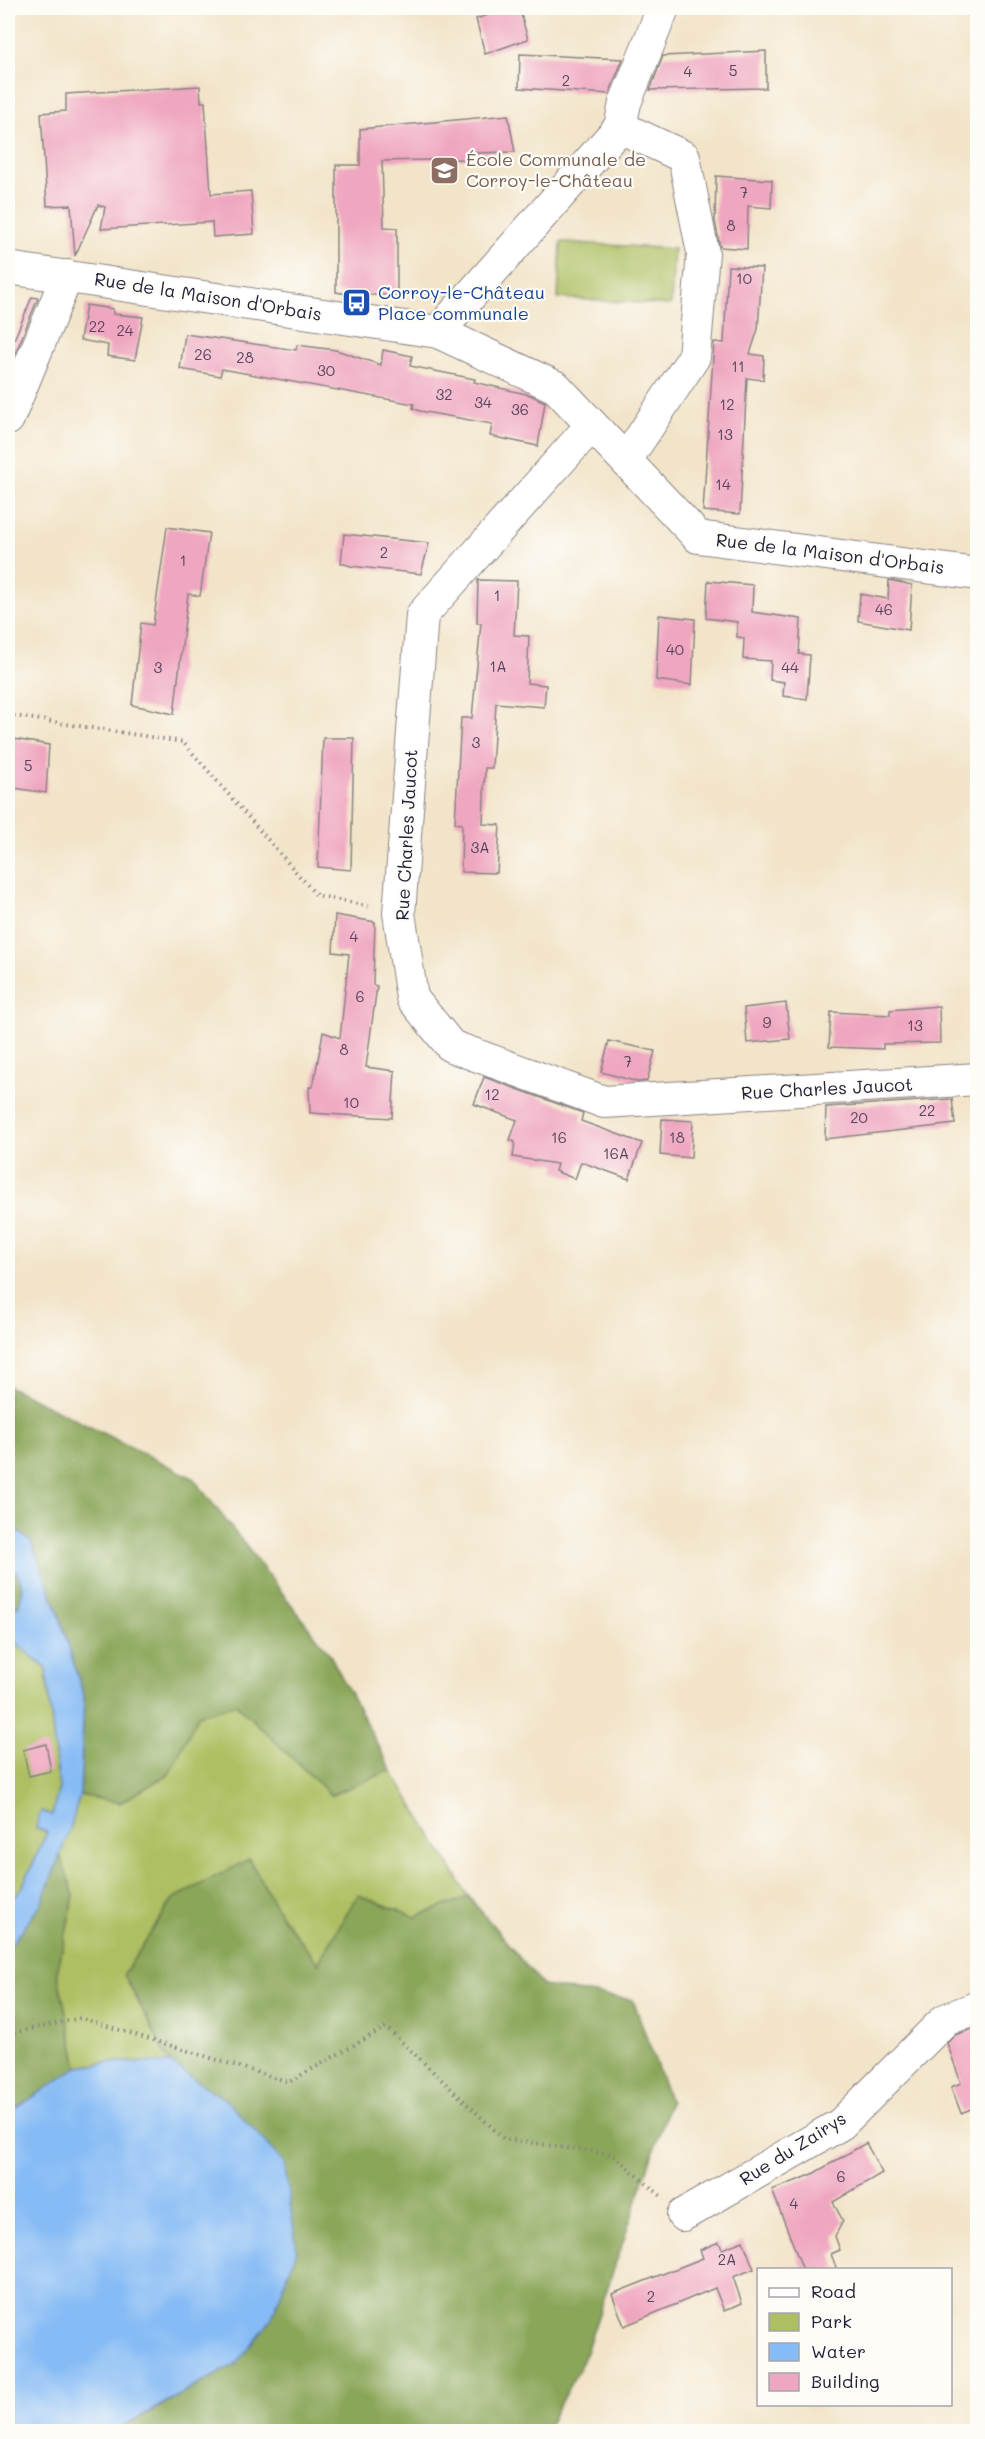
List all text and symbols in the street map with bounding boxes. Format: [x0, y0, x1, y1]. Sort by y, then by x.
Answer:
house number: 5 [729, 60, 737, 80]
house number: 4 [684, 61, 693, 81]
house number: 2 [562, 70, 570, 90]
place label: École Communale de Corroy-le-Château [466, 147, 646, 192]
school or university icon: École Communale de Corroy-le-Château [429, 154, 461, 186]
house number: 7 [740, 182, 748, 202]
house number: 8 [726, 215, 736, 235]
street label: Rue de la Maison d'Orbais [93, 266, 324, 326]
house number: 10 [736, 268, 752, 288]
place label: Corroy-le-Château Place communale [378, 280, 545, 325]
bus stop icon: Corroy-le-Château Place communale [341, 287, 373, 319]
house number: 22 [89, 316, 105, 336]
house number: 24 [116, 320, 134, 340]
house number: 26 [194, 344, 212, 364]
house number: 28 [236, 347, 254, 367]
house number: 11 [731, 356, 745, 376]
house number: 30 [317, 360, 335, 380]
house number: 32 [435, 384, 453, 404]
house number: 34 [474, 392, 492, 412]
house number: 12 [719, 394, 735, 414]
house number: 36 [511, 399, 529, 419]
house number: 13 [717, 424, 733, 444]
house number: 14 [715, 474, 731, 494]
street label: Rue de la Maison d'Orbais [715, 527, 946, 579]
house number: 2 [380, 542, 388, 562]
house number: 1 [180, 550, 186, 570]
house number: 1 [494, 585, 500, 605]
house number: 46 [875, 599, 893, 619]
house number: 40 [666, 639, 684, 659]
house number: 1A [489, 656, 507, 676]
house number: 3 [154, 657, 163, 677]
house number: 44 [781, 657, 799, 677]
house number: 3 [472, 732, 481, 752]
street label: Rue Charles Jaucot [390, 749, 422, 921]
house number: 5 [24, 755, 32, 775]
house number: 3A [470, 837, 490, 857]
house number: 4 [350, 926, 359, 946]
house number: 6 [355, 986, 365, 1006]
house number: 9 [763, 1012, 772, 1032]
house number: 13 [907, 1015, 923, 1035]
house number: 8 [339, 1039, 349, 1059]
house number: 7 [624, 1051, 632, 1071]
street label: Rue Charles Jaucot [741, 1072, 913, 1104]
house number: 12 [484, 1084, 500, 1104]
house number: 10 [343, 1092, 359, 1112]
house number: 22 [919, 1100, 935, 1120]
house number: 20 [850, 1107, 868, 1127]
house number: 16 [551, 1127, 567, 1147]
house number: 18 [669, 1127, 685, 1147]
house number: 16A [603, 1143, 629, 1163]
street label: Rue du Zairys [735, 2106, 850, 2190]
house number: 6 [836, 2166, 846, 2186]
house number: 4 [790, 2193, 799, 2213]
house number: 2A [718, 2249, 736, 2269]
legend [757, 2268, 952, 2406]
text: Road [811, 2279, 856, 2303]
house number: 2 [647, 2286, 655, 2306]
text: Park [811, 2309, 852, 2333]
text: Water [811, 2339, 866, 2363]
text: Building [811, 2369, 879, 2393]

